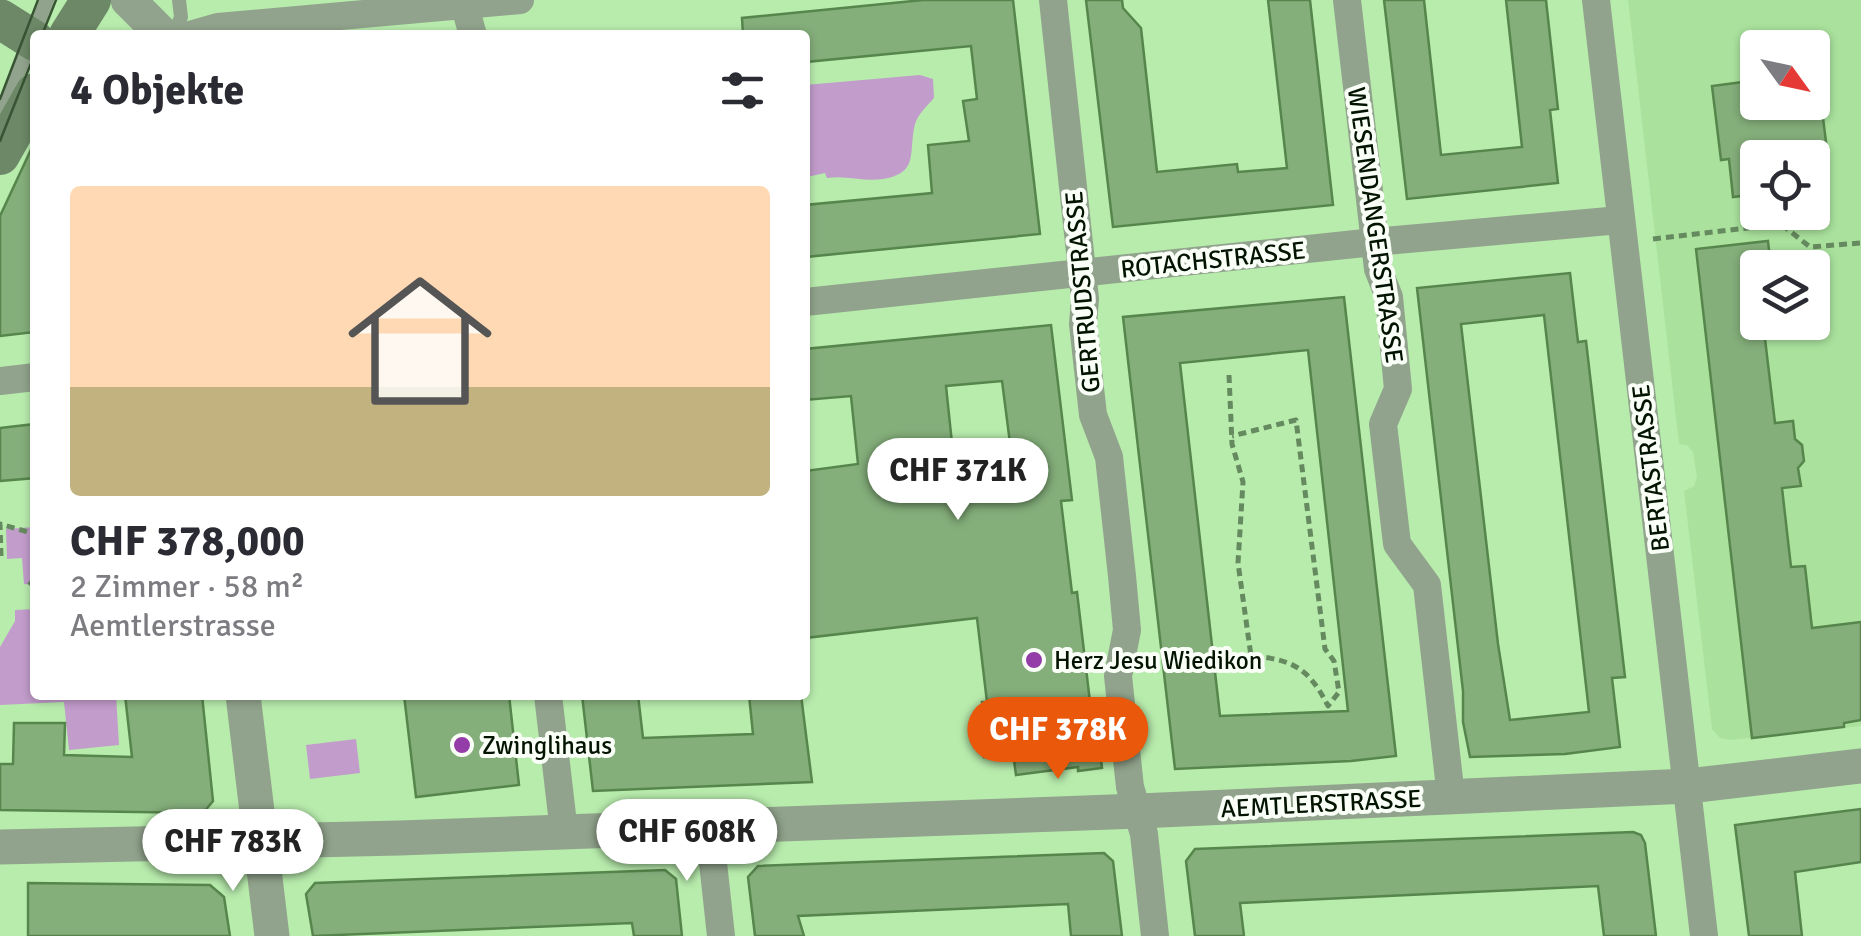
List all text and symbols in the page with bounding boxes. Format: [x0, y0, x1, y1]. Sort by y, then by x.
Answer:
north arrow [1740, 30, 1830, 120]
map controls [1740, 30, 1830, 340]
icon: filters [715, 63, 770, 118]
text: 4 Objekte [70, 65, 244, 116]
street label: WIESENDANGERSTRASSE [1341, 85, 1410, 365]
button: locate [1740, 140, 1830, 230]
street label: GERTRUDSTRASSE [1058, 190, 1107, 394]
street label: ROTACHSTRASSE [1119, 234, 1307, 285]
button: layers [1740, 250, 1830, 340]
icon: home [330, 251, 510, 431]
street label: BERTASTRASSE [1625, 383, 1676, 553]
pin: CHF 371K [855, 438, 1061, 523]
text: CHF 371K [889, 451, 1027, 490]
text: CHF 378,000 [70, 516, 305, 567]
text: 2 Zimmer · 58 m² [70, 567, 304, 606]
text: Aemtlerstrasse [70, 606, 276, 645]
place label: Herz Jesu Wiedikon [1054, 645, 1262, 676]
marker: Herz Jesu Wiedikon [1023, 649, 1045, 671]
pin: CHF 378K [955, 697, 1161, 782]
text: CHF 378K [989, 710, 1127, 749]
place label: Zwinglihaus [482, 730, 612, 761]
marker: Zwinglihaus [451, 734, 473, 756]
street label: AEMTLERSTRASSE [1220, 783, 1422, 824]
pin: CHF 608K [584, 799, 790, 884]
pin: CHF 783K [130, 809, 336, 894]
text: CHF 608K [618, 812, 756, 851]
text: CHF 783K [164, 822, 302, 861]

